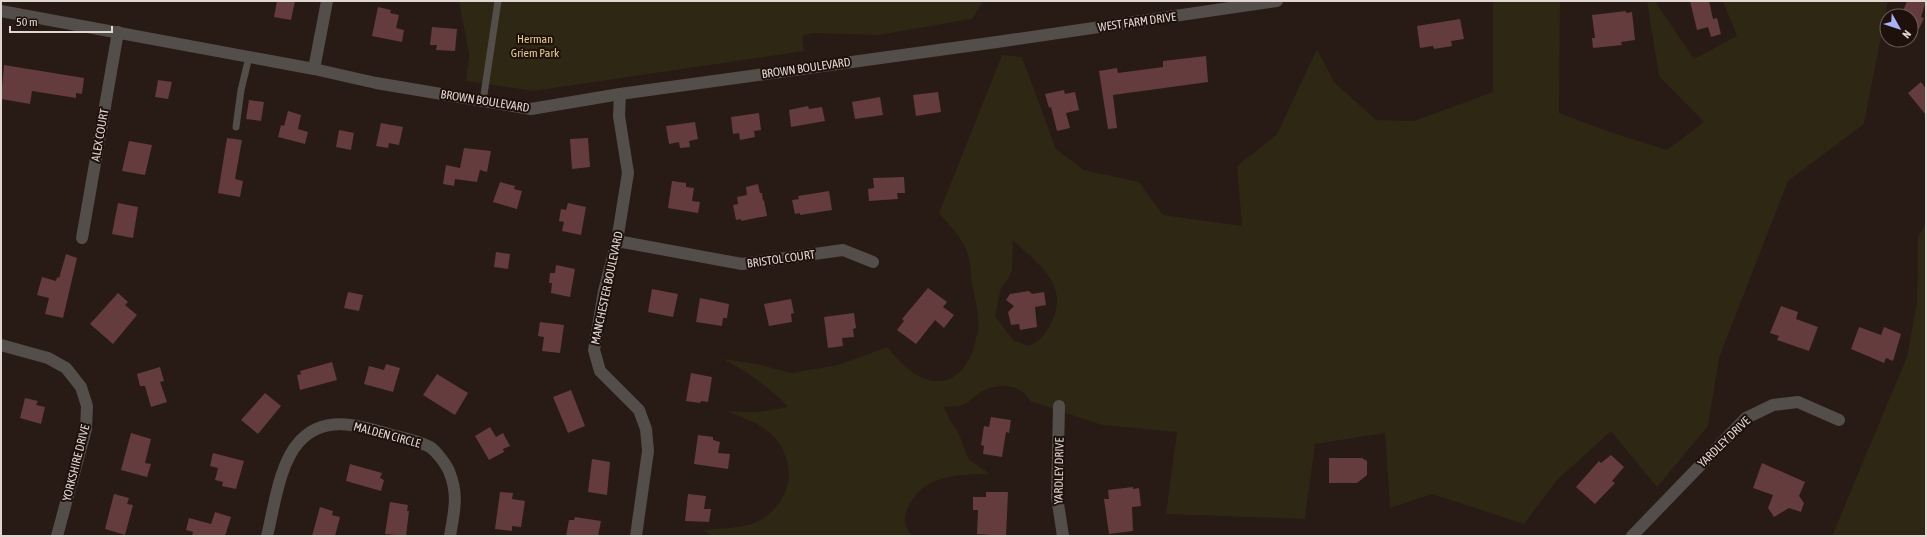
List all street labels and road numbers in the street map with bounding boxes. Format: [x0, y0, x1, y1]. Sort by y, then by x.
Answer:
street label: WEST FARM DRIVE [1097, 10, 1177, 34]
street label: BROWN BOULEVARD [761, 55, 852, 81]
street label: BROWN BOULEVARD [440, 87, 531, 115]
street label: ALEX COURT [88, 107, 112, 162]
street label: MANCHESTER BOULEVARD [588, 230, 626, 346]
street label: BRISTOL COURT [746, 247, 817, 271]
street label: YARDLEY DRIVE [1695, 414, 1753, 470]
street label: MALDEN CIRCLE [352, 419, 422, 451]
street label: YORKSHIRE DRIVE [60, 423, 92, 503]
street label: YARDLEY DRIVE [1051, 437, 1067, 505]

